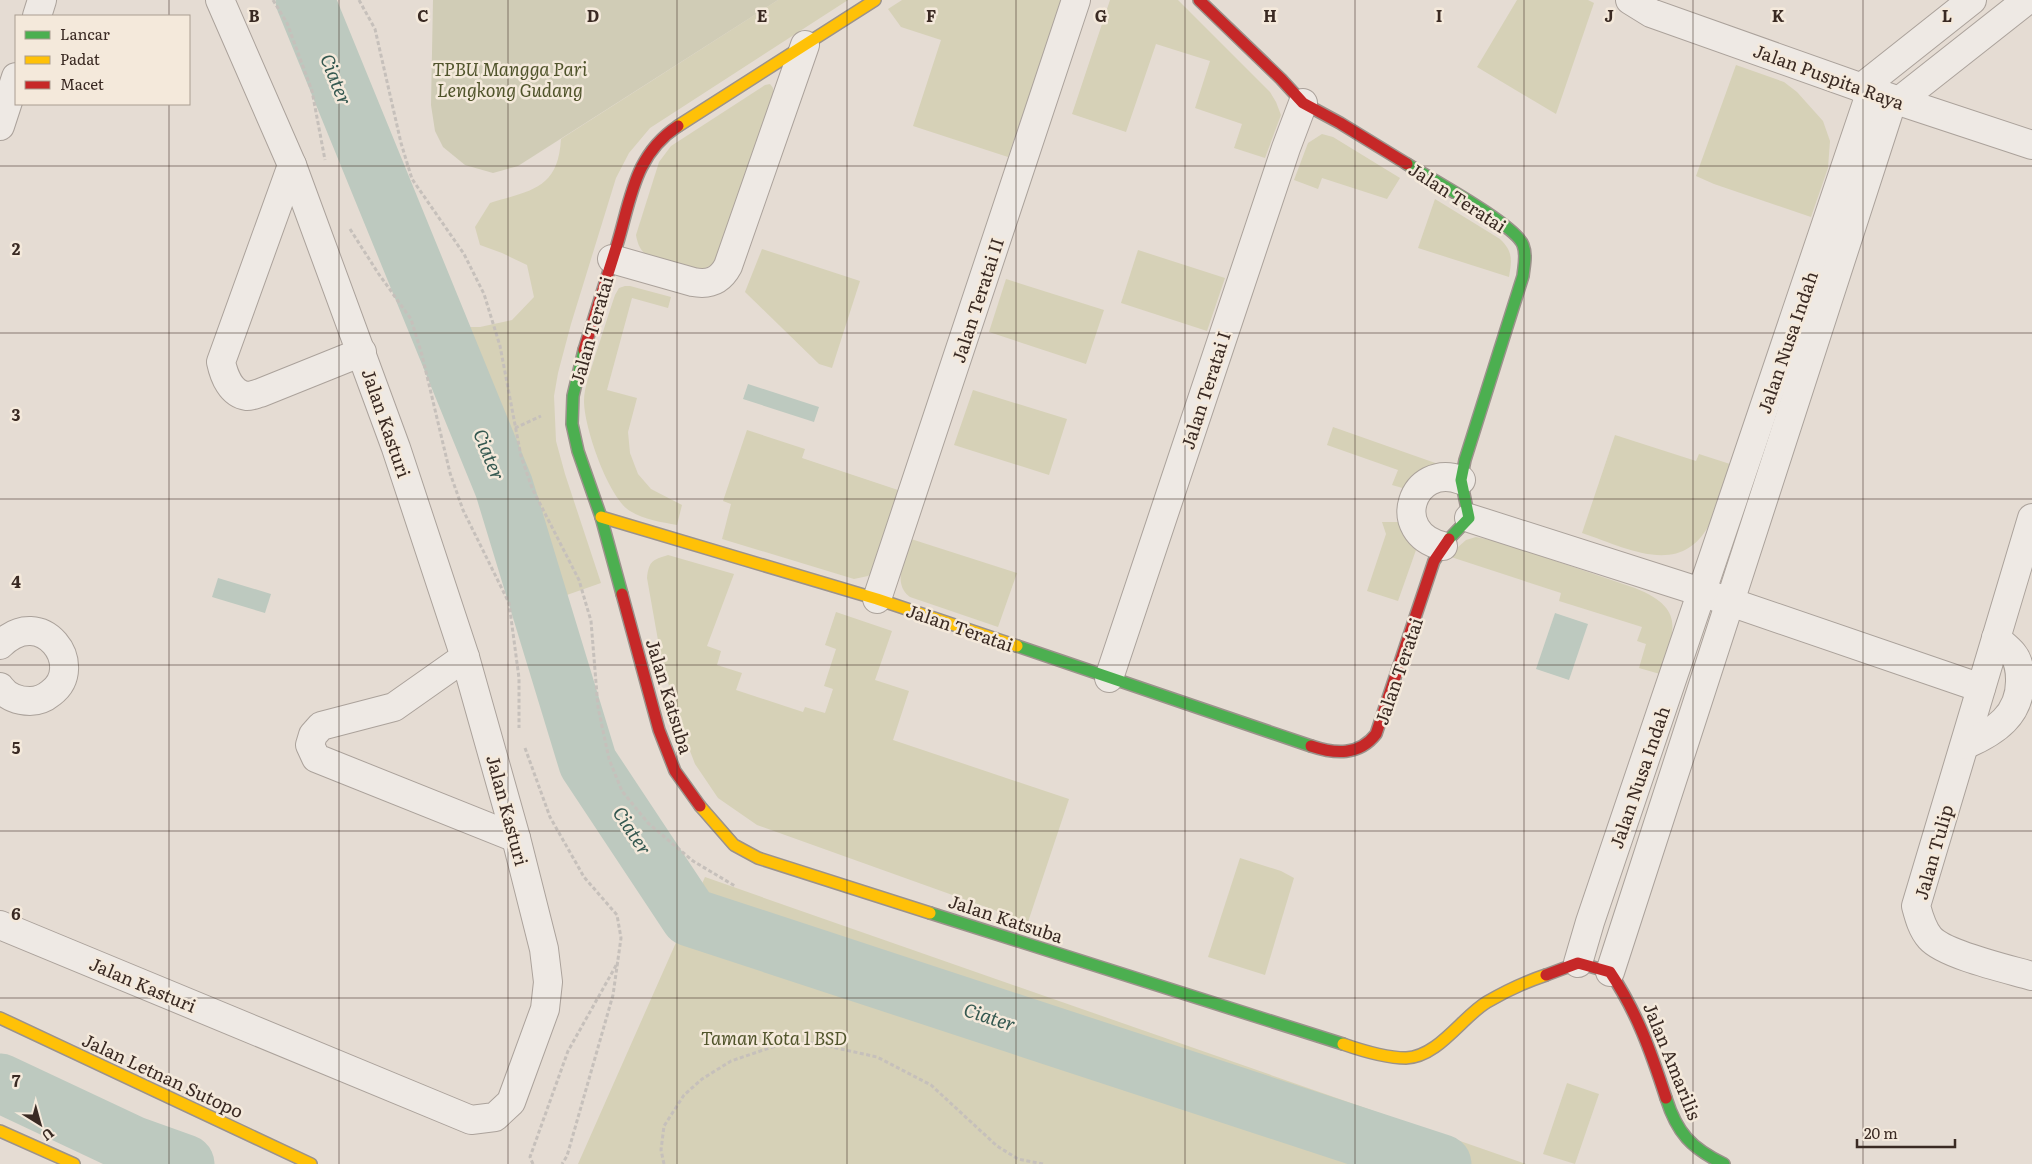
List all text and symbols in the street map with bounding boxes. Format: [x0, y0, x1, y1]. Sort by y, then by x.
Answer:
text: B [248, 3, 260, 27]
text: C [417, 3, 429, 27]
text: D [587, 3, 599, 27]
text: E [757, 3, 768, 27]
text: F [926, 3, 936, 27]
text: G [1095, 3, 1107, 27]
text: H [1263, 3, 1277, 27]
text: I [1436, 3, 1442, 27]
text: J [1604, 3, 1614, 27]
text: K [1772, 3, 1785, 27]
text: L [1942, 3, 1952, 27]
legend [15, 15, 190, 105]
text: Lancar [60, 22, 110, 45]
street label: Jalan Puspita Raya [1750, 36, 1908, 116]
text: Padat [60, 47, 100, 70]
water label: Ciater [314, 49, 360, 109]
park label: TPBU Mangga Pari Lengkong Gudang [433, 55, 588, 103]
text: Macet [60, 72, 104, 95]
street label: Jalan Teratai [1404, 155, 1512, 239]
street label: Jalan Teratai II [944, 234, 1010, 366]
text: 2 [12, 236, 21, 260]
street label: Jalan Nusa Indah [1750, 267, 1824, 417]
street label: Jalan Teratai [563, 273, 619, 387]
street label: Jalan Teratai I [1173, 327, 1237, 453]
street label: Jalan Kasturi [356, 365, 418, 481]
text: 3 [12, 402, 21, 426]
water label: Ciater [467, 424, 513, 484]
text: 4 [11, 569, 21, 593]
street label: Jalan Teratai [903, 596, 1017, 658]
street label: Jalan Teratai [1367, 614, 1429, 728]
street label: Jalan Katsuba [640, 635, 700, 757]
street label: Jalan Nusa Indah [1602, 702, 1676, 852]
text: 5 [12, 735, 21, 759]
street label: Jalan Kasturi [480, 752, 536, 868]
water label: Ciater [607, 800, 659, 860]
street label: Jalan Tulip [1907, 801, 1959, 903]
street label: Jalan Katsuba [945, 887, 1067, 949]
text: 6 [11, 901, 21, 925]
street label: Jalan Kasturi [85, 949, 201, 1019]
water label: Ciater [960, 994, 1020, 1038]
street label: Jalan Amarilis [1637, 998, 1709, 1124]
park label: Taman Kota 1 BSD [701, 1024, 847, 1051]
street label: Jalan Letnan Sutopo [78, 1026, 248, 1124]
text: 7 [12, 1068, 21, 1092]
north arrow [15, 1099, 65, 1149]
scale bar [1857, 1116, 1954, 1148]
text: 20 m [1864, 1121, 1898, 1144]
text: U [38, 1124, 59, 1146]

